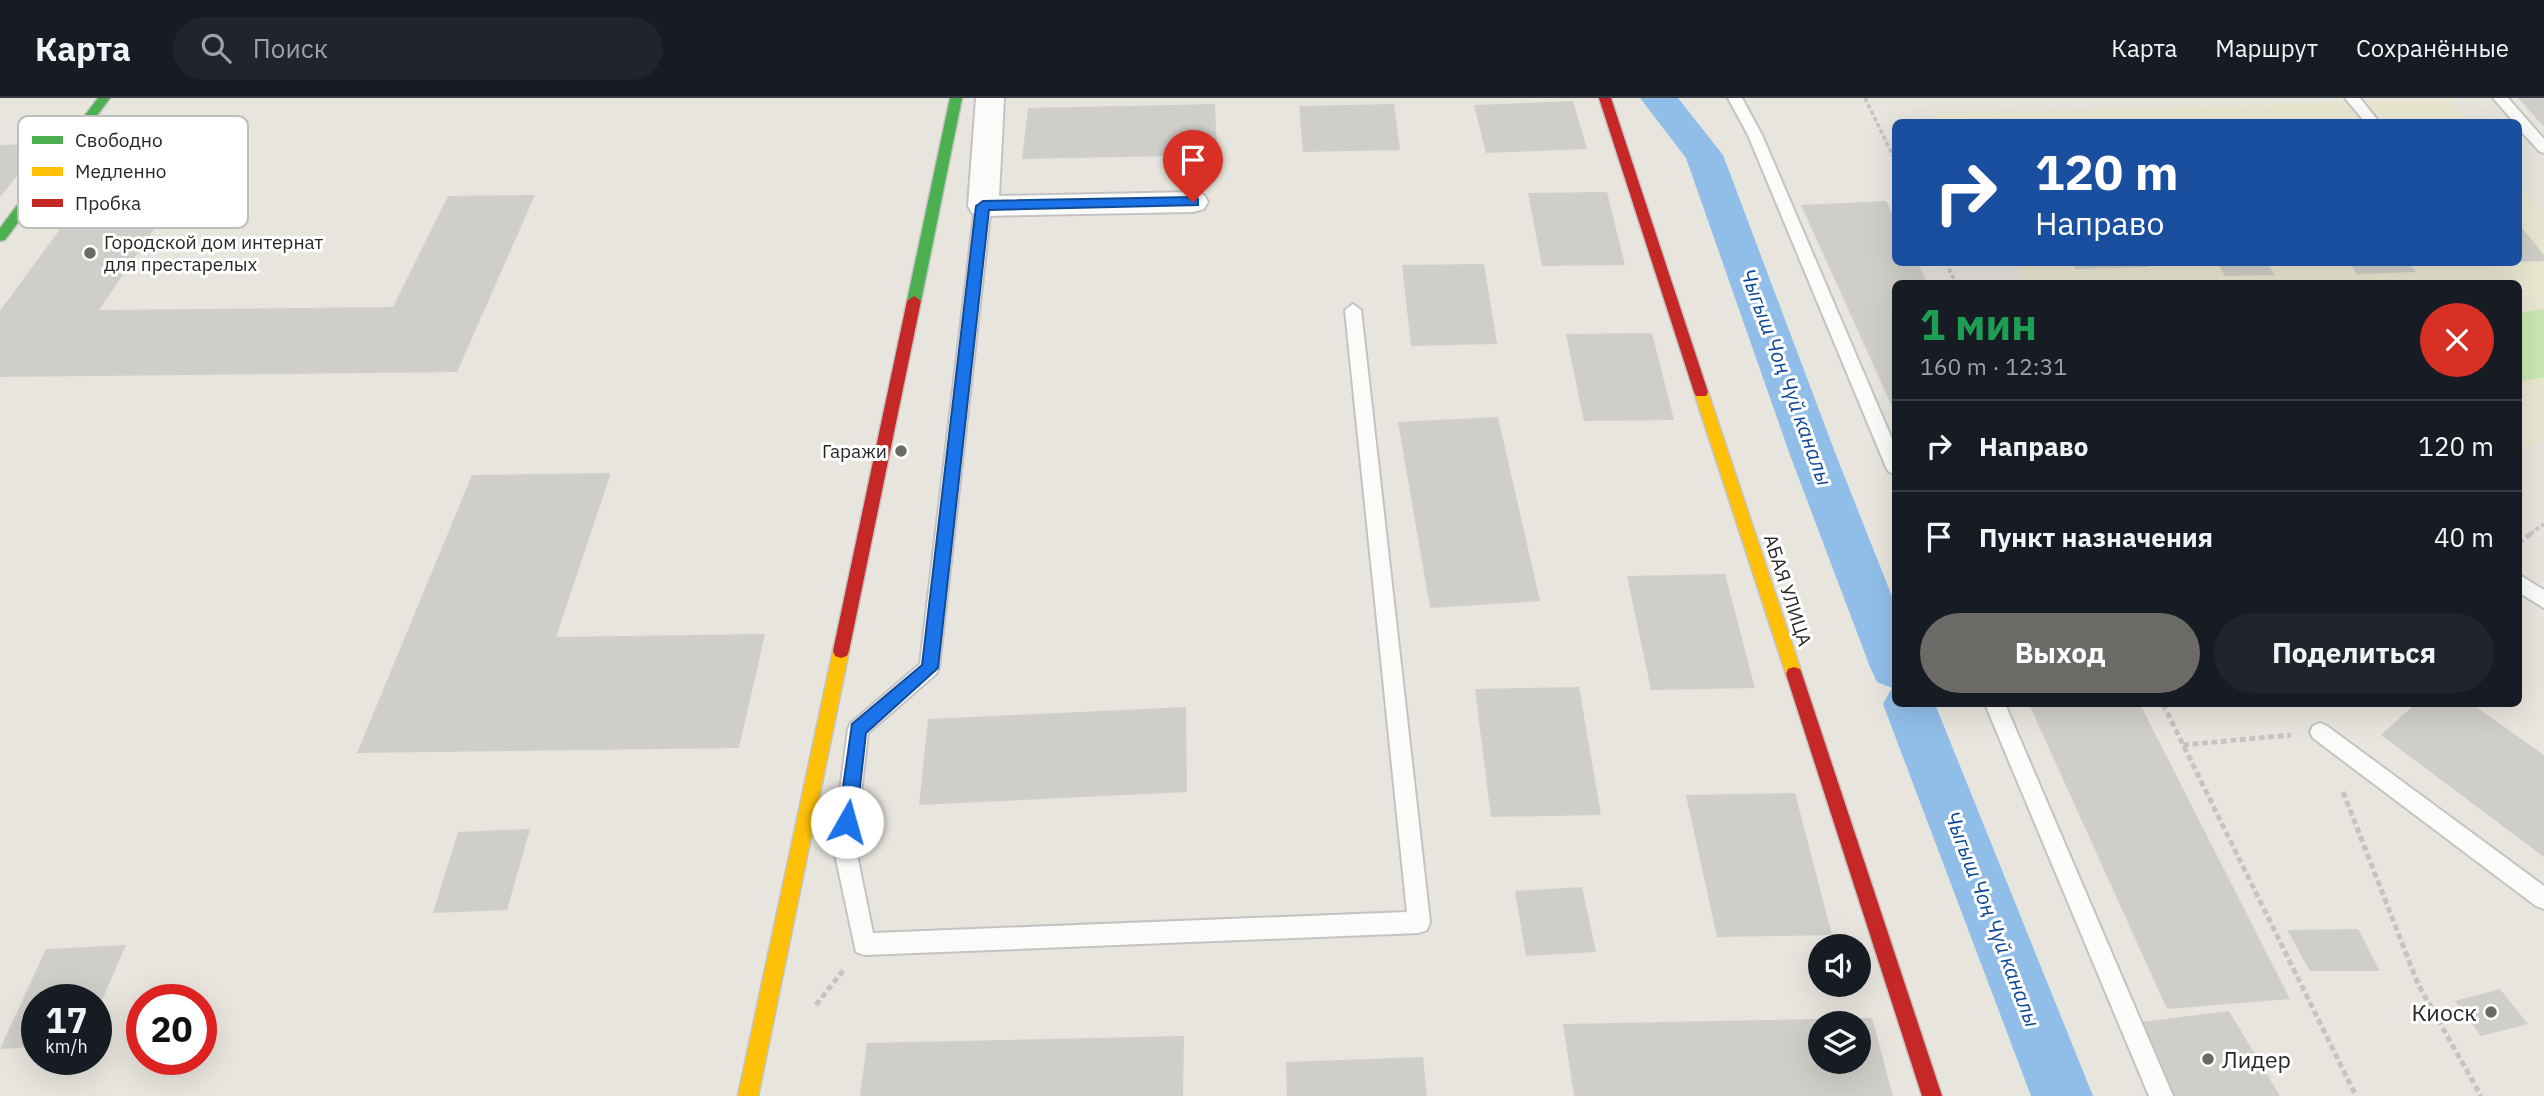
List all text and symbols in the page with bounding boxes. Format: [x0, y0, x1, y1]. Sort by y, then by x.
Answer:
search box [173, 17, 663, 80]
text: Карта [35, 27, 131, 70]
icon: search [197, 29, 235, 67]
text: Поиск [253, 31, 328, 65]
text: Карта [2111, 32, 2177, 64]
text: Маршрут [2215, 32, 2318, 64]
text: Сохранённые [2356, 32, 2509, 64]
legend [18, 116, 248, 228]
text: Свободно [75, 128, 163, 152]
pin [1163, 130, 1223, 202]
text: 120 m [2035, 140, 2179, 203]
icon: arrive [1174, 141, 1212, 179]
icon: right [1920, 147, 2011, 238]
text: Медленно [75, 159, 166, 183]
text: Пробка [75, 191, 141, 215]
text: Направо [2035, 202, 2164, 244]
place label: Городской дом интернат для престарелых [104, 230, 323, 276]
marker: Городской дом интернат для престарелых [82, 245, 98, 261]
water label: Чыгыш Чоң Чүй каналы [1735, 265, 1839, 489]
text: 1 мин [1920, 297, 2037, 352]
button: close [2420, 303, 2494, 377]
text: 160 m · 12:31 [1920, 351, 2067, 381]
icon: right [1920, 427, 1958, 465]
text: Направо [1979, 429, 2088, 463]
text: 120 m [2418, 429, 2494, 463]
place label: Гаражи [822, 439, 887, 463]
marker: Гаражи [893, 443, 909, 459]
icon: arrive [1920, 518, 1958, 556]
text: Пункт назначения [1979, 520, 2213, 554]
text: 40 m [2434, 520, 2494, 554]
street label: АБАЯ УЛИЦА [1759, 531, 1817, 649]
button: Выход [1920, 613, 2200, 693]
button: Поделиться [2214, 613, 2494, 693]
position arrow [810, 785, 884, 859]
water label: Чыгыш Чоң Чүй каналы [1939, 807, 2047, 1031]
map controls [1808, 934, 1871, 1074]
button: sound [1808, 934, 1871, 997]
speed limit sign: 20 [126, 984, 217, 1075]
text: 17 [45, 997, 88, 1043]
place label: Киоск [2411, 997, 2477, 1027]
marker: Киоск [2483, 1004, 2499, 1020]
button: layers [1808, 1011, 1871, 1074]
text: km/h [45, 1035, 88, 1058]
place label: Лидер [2222, 1044, 2291, 1074]
marker: Лидер [2200, 1051, 2216, 1067]

